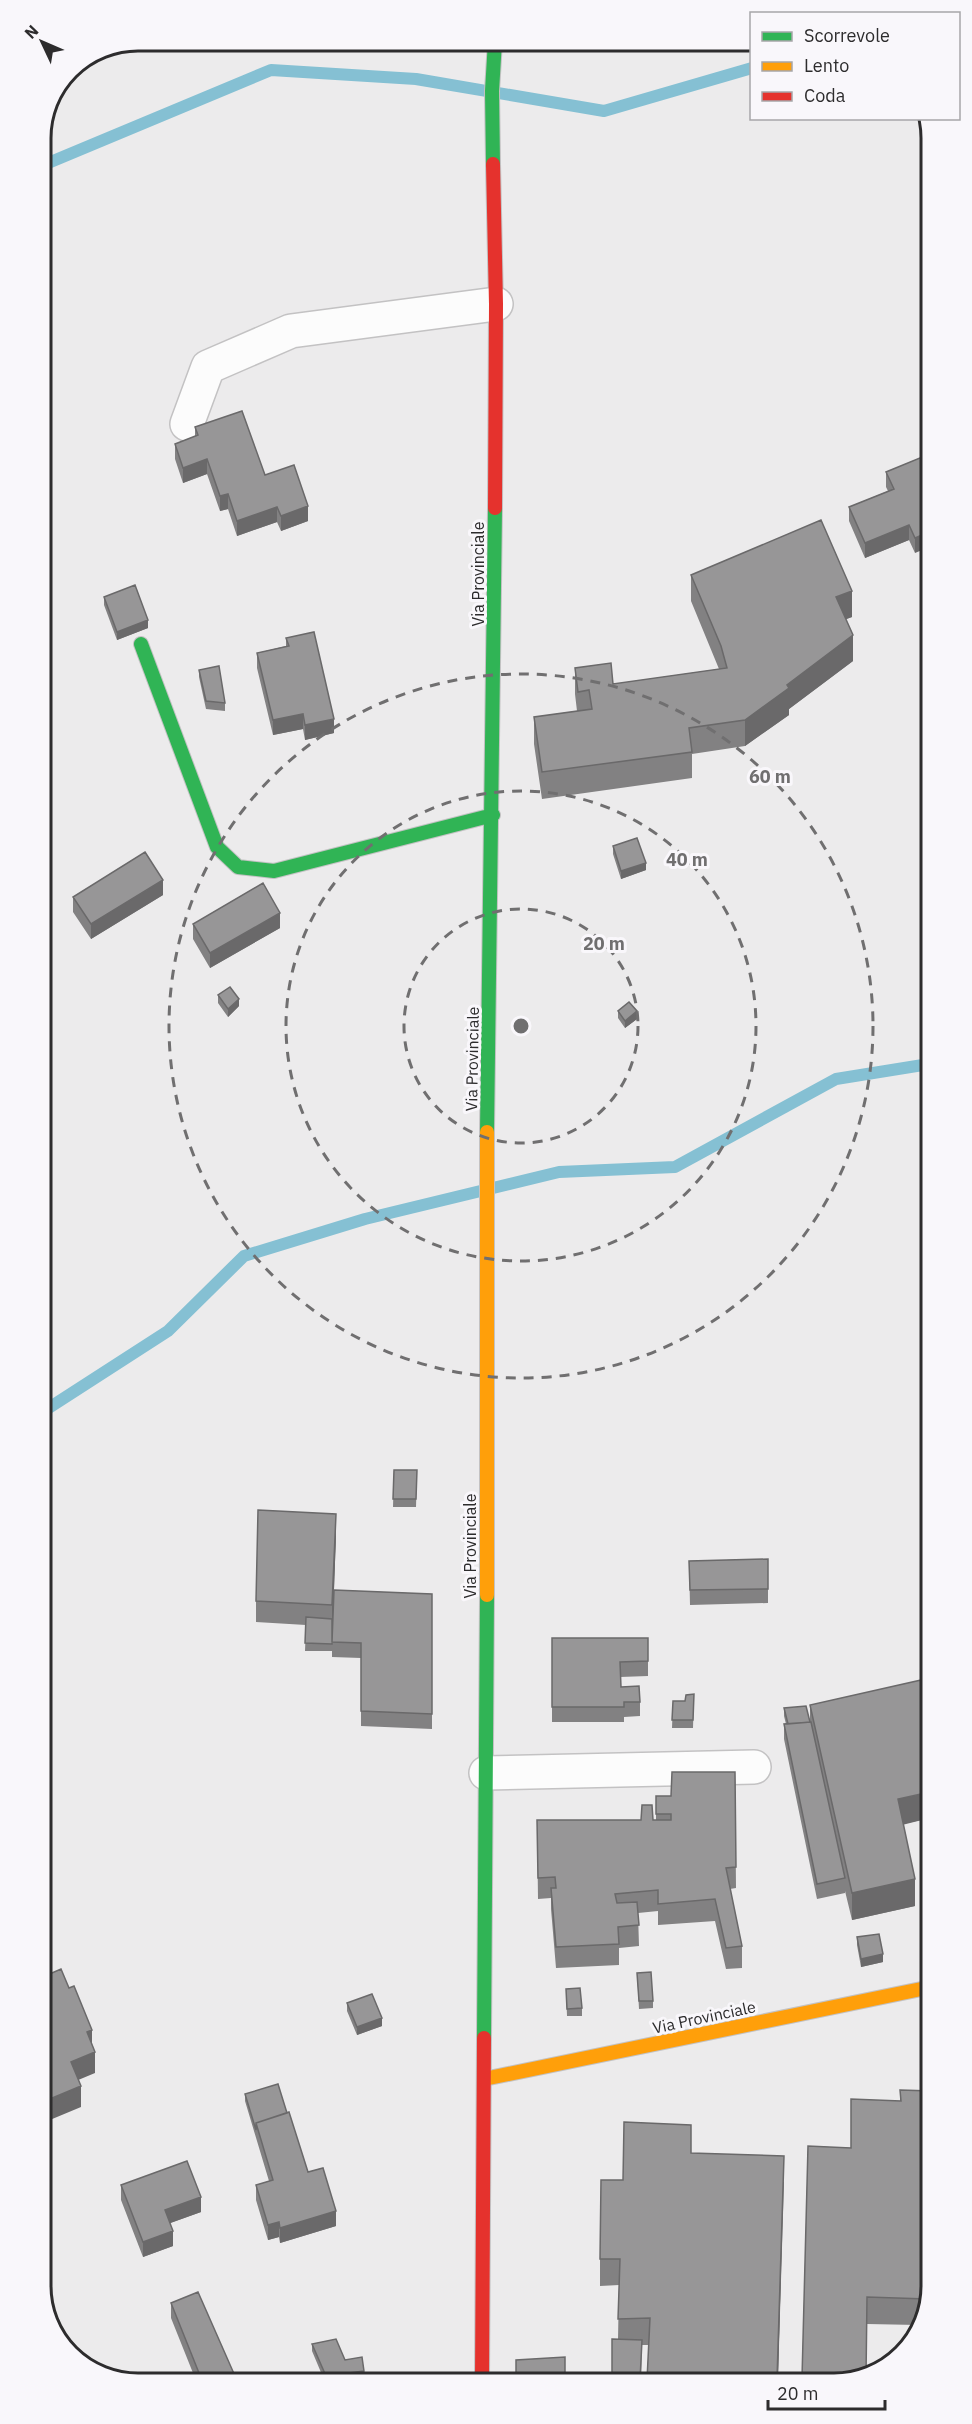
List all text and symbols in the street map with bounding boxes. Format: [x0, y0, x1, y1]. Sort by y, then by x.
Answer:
north arrow [12, 12, 72, 72]
legend [750, 12, 960, 120]
text: N [20, 20, 42, 43]
text: Scorrevole [804, 24, 890, 47]
text: Lento [804, 54, 849, 77]
text: Coda [804, 84, 846, 107]
street label: Via Provinciale [468, 521, 488, 626]
text: 60 m [749, 765, 791, 788]
text: 40 m [666, 848, 708, 871]
text: 20 m [583, 932, 625, 955]
street label: Via Provinciale [461, 1006, 483, 1112]
centre of rings [511, 1016, 531, 1036]
street label: Via Provinciale [460, 1493, 480, 1598]
street label: Via Provinciale [651, 1996, 758, 2038]
scale bar [768, 2373, 885, 2411]
text: 20 m [777, 2382, 819, 2405]

